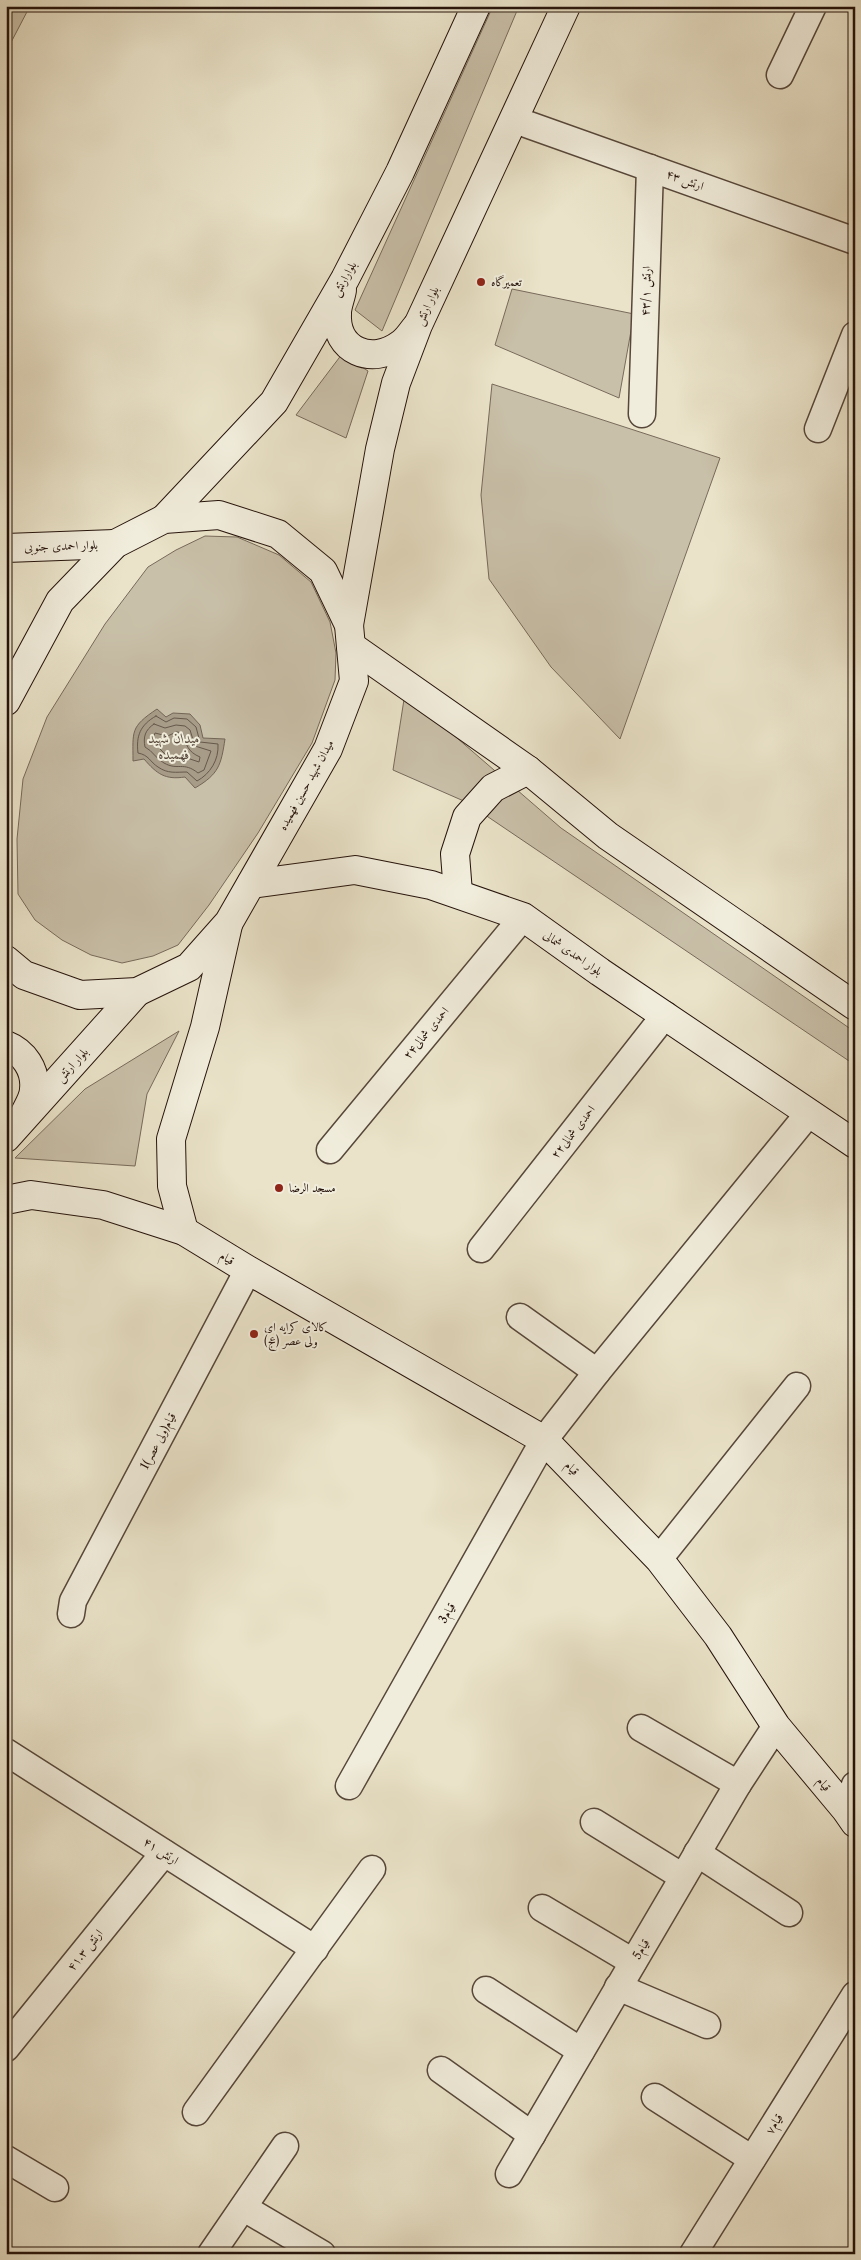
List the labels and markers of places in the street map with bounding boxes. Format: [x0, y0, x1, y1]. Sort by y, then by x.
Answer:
place label: تعمیرگاه [491, 274, 523, 289]
marker: تعمیرگاه [475, 276, 487, 288]
place label: مسجد الرضا [289, 1180, 336, 1195]
marker: مسجد الرضا [273, 1182, 285, 1194]
place label: کالای کرایه ای ولی عصر (عج) [264, 1319, 328, 1351]
marker: کالای کرایه ای ولی عصر (عج) [248, 1328, 260, 1340]

